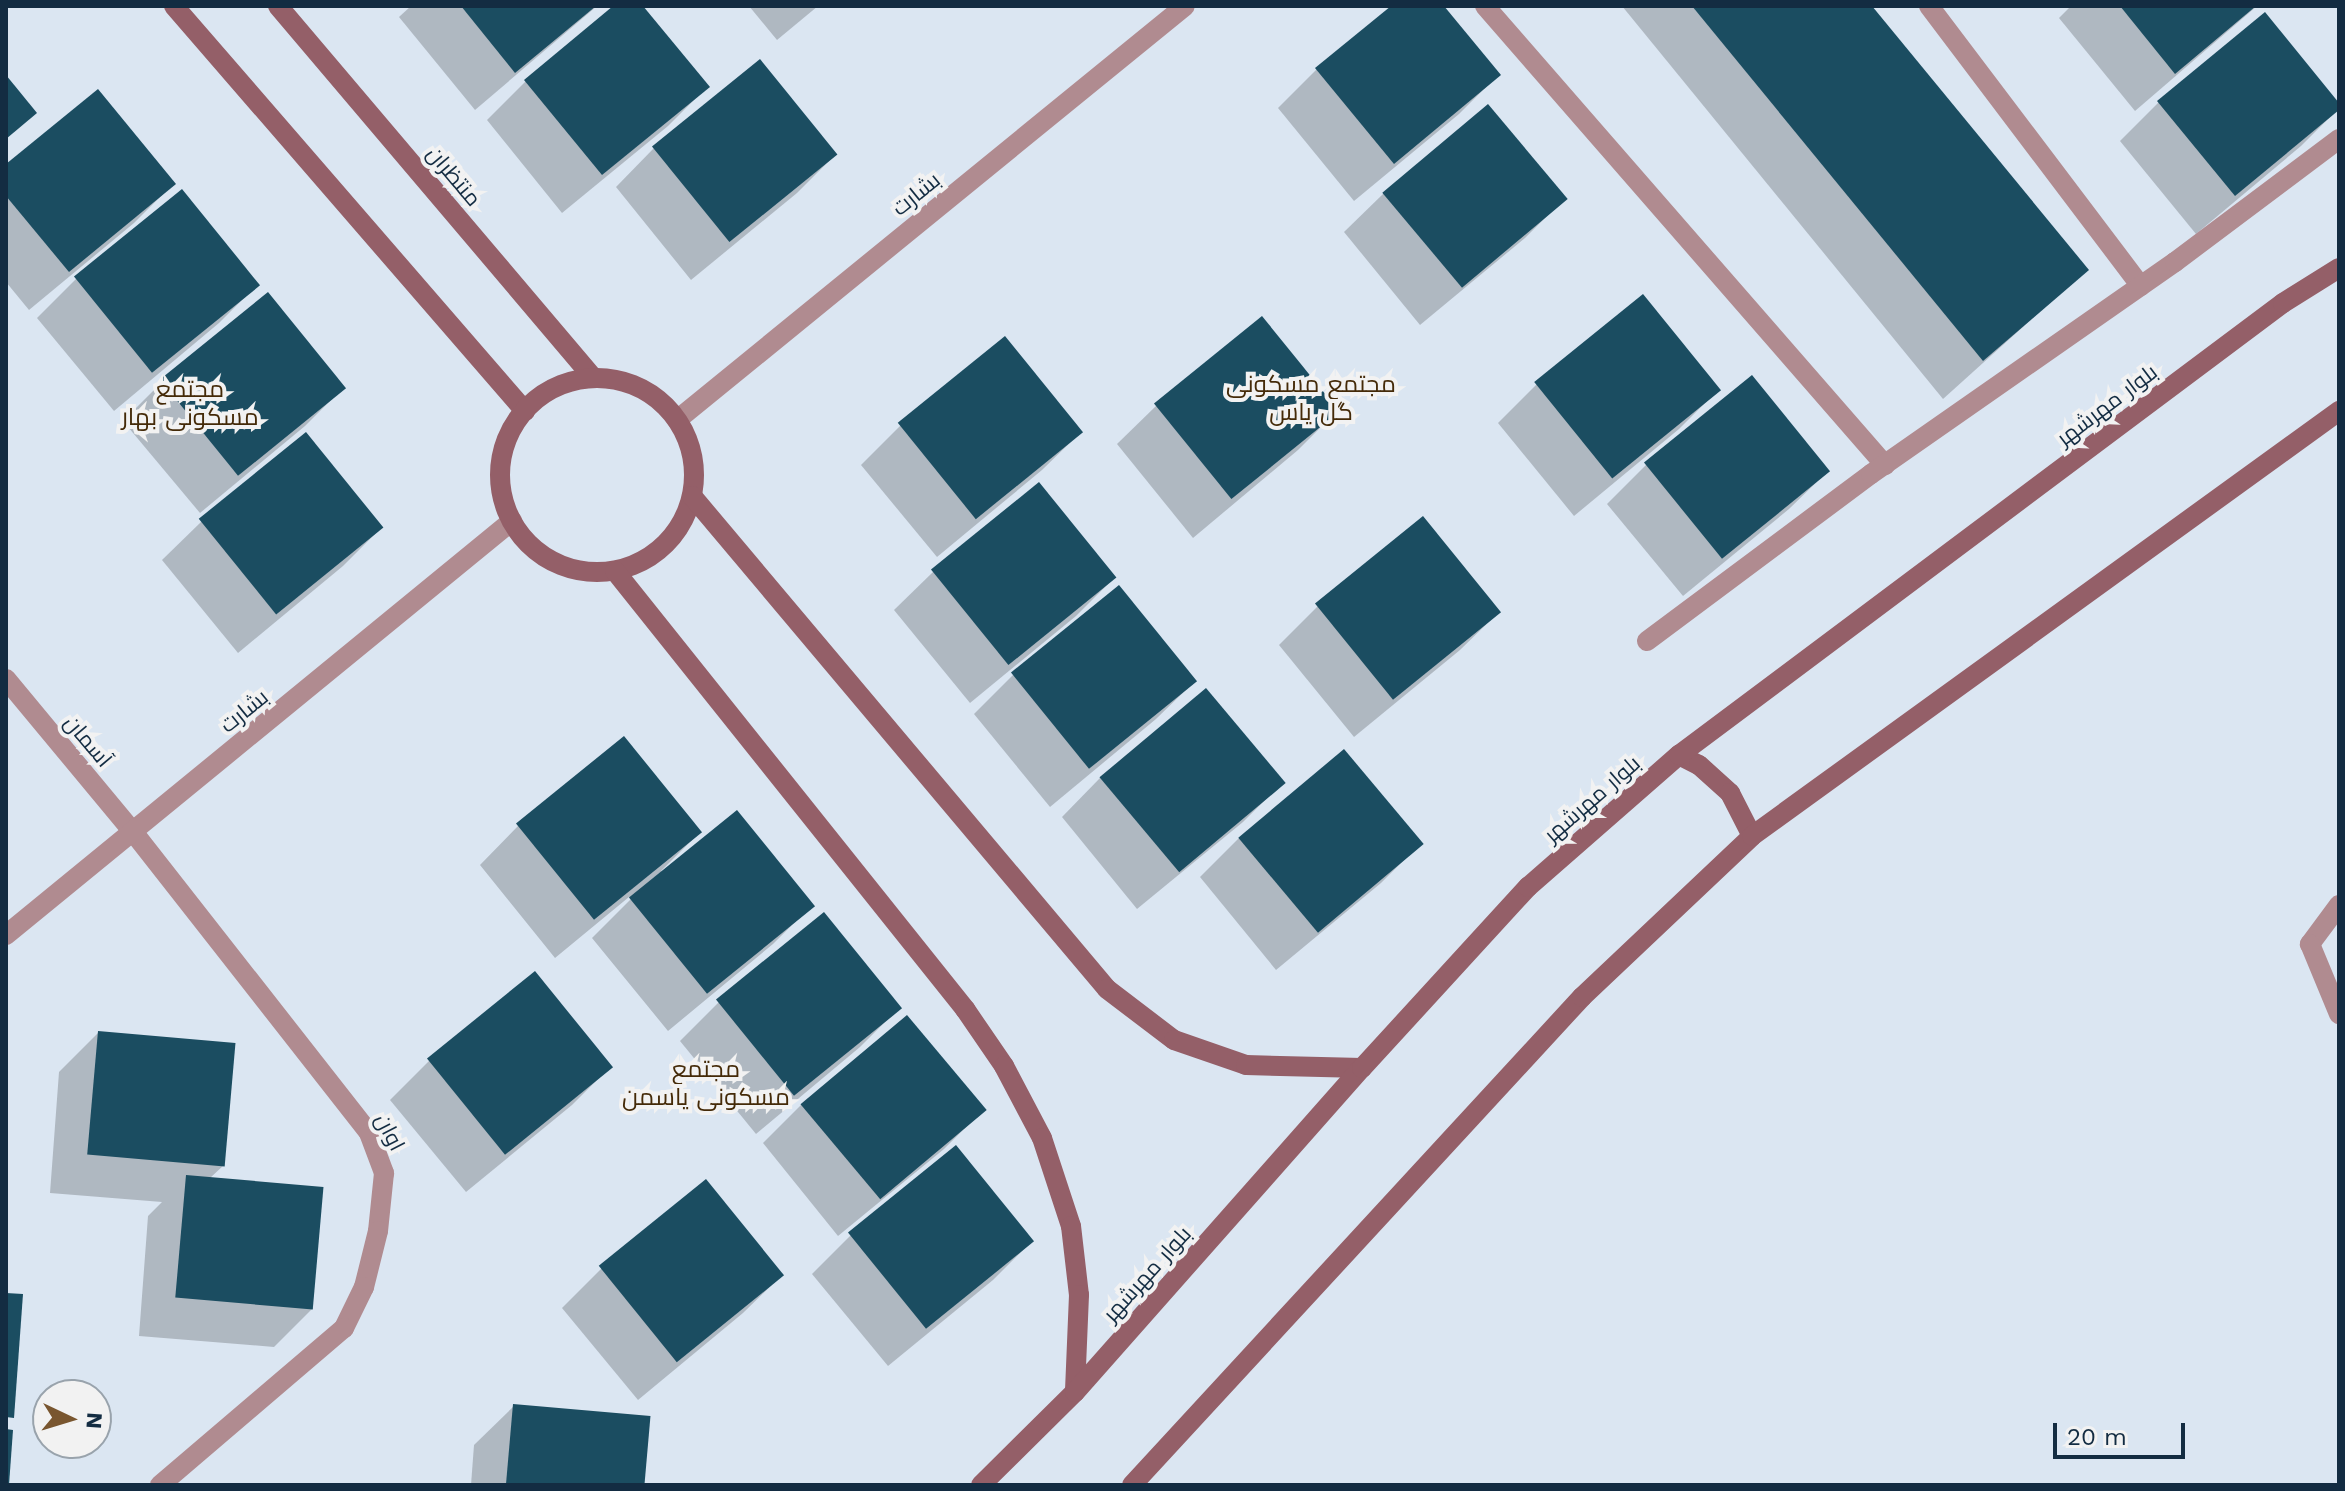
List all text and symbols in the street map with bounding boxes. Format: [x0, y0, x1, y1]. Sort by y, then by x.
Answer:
street label: منتظران [421, 140, 487, 212]
street label: بشارت [887, 167, 945, 221]
street label: بلوار مهرشهر [2051, 359, 2163, 451]
district label: مجتمع مسکونی گل یاس [1226, 371, 1396, 427]
district label: مجتمع مسکونی بهار [121, 376, 259, 432]
street label: بشارت [215, 684, 273, 738]
street label: آسمان [59, 709, 117, 773]
street label: بلوار مهرشهر [1538, 750, 1646, 848]
district label: مجتمع مسکونی یاسمن [622, 1056, 790, 1112]
street label: اوان [370, 1109, 410, 1155]
street label: بلوار مهرشهر [1097, 1221, 1197, 1327]
north arrow [32, 1379, 112, 1459]
scale bar [2057, 1407, 2189, 1457]
text: N [81, 1412, 107, 1430]
text: 20 m [2067, 1423, 2127, 1451]

